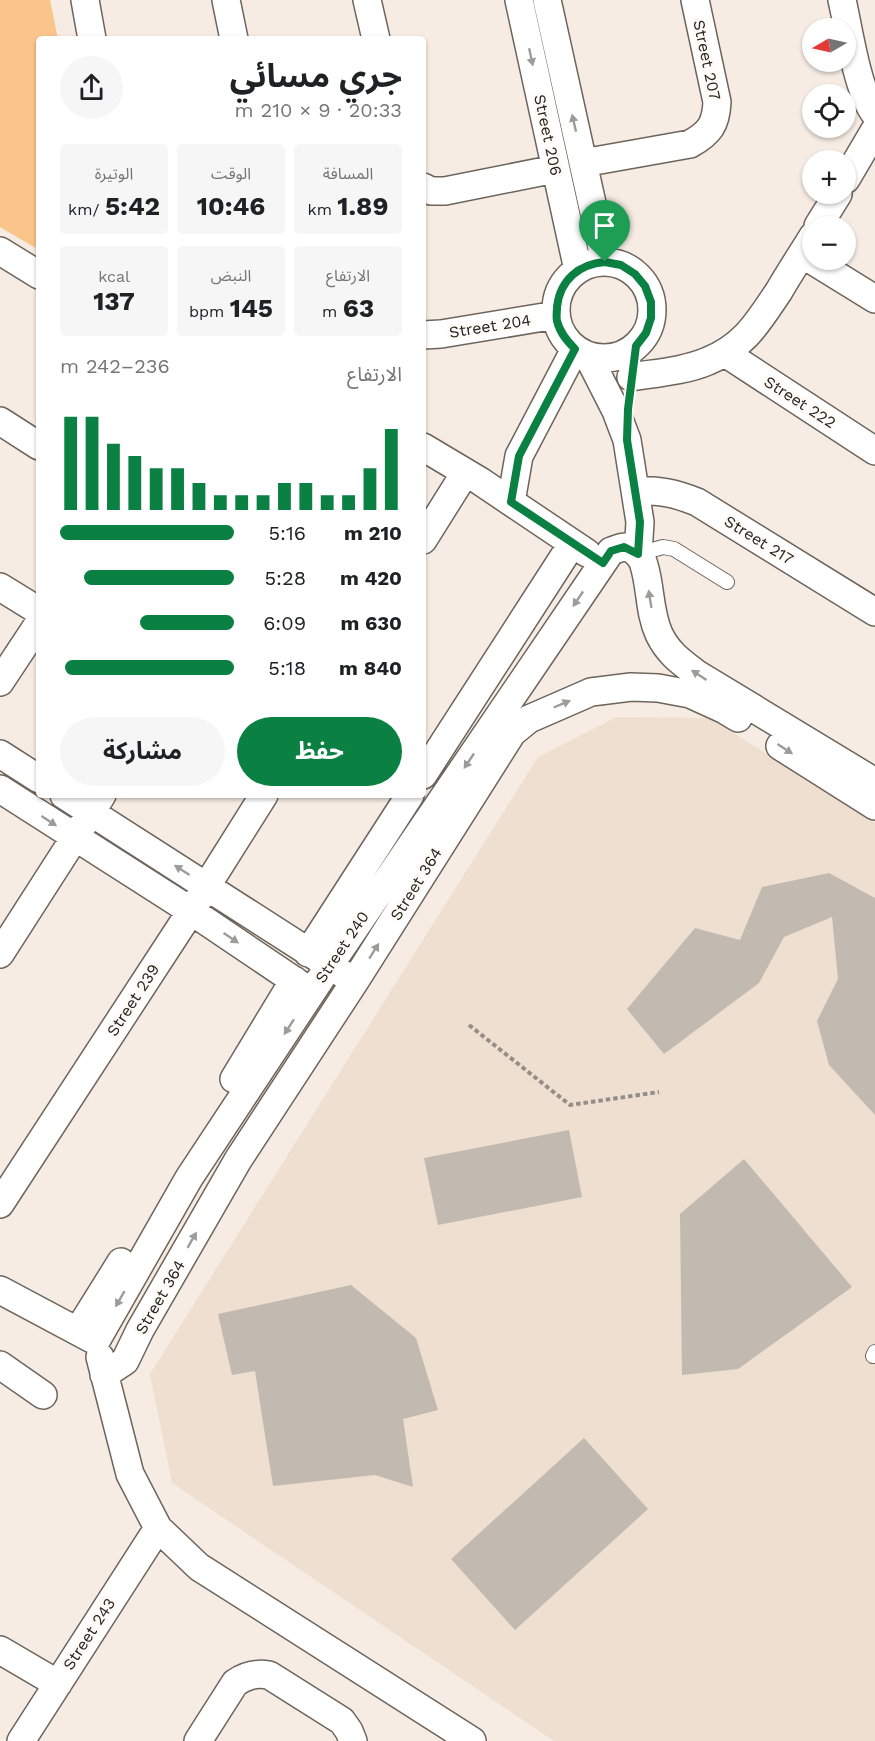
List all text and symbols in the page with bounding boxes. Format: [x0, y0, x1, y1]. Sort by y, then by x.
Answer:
street label: Street 207 [689, 18, 725, 102]
north arrow [802, 18, 856, 72]
map controls [802, 18, 856, 270]
one-way arrow [527, 48, 537, 66]
button: share [60, 56, 123, 119]
text: جري مسائي [230, 56, 402, 95]
button: locate [802, 84, 856, 138]
street label: Street 206 [530, 93, 566, 177]
text: 20:33 · 9 × 210 m [235, 98, 402, 122]
one-way arrow [569, 114, 579, 132]
button: + [802, 150, 856, 204]
text: الوتيرة [95, 164, 133, 183]
text: الوقت [211, 164, 251, 183]
text: المسافة [323, 164, 373, 183]
text: 5:42 [105, 191, 160, 221]
text: 10:46 [197, 191, 265, 221]
text: 1.89 [337, 191, 388, 221]
text: /km [68, 200, 105, 219]
text: km [308, 200, 337, 219]
pin [579, 200, 630, 262]
icon: arrive [588, 209, 621, 242]
button: − [802, 216, 856, 270]
text: النبض [211, 266, 251, 285]
text: الارتفاع [326, 266, 370, 285]
text: kcal [98, 267, 130, 286]
text: 137 [93, 286, 135, 316]
text: 145 [230, 293, 273, 323]
text: 63 [343, 293, 374, 323]
text: bpm [189, 302, 230, 321]
text: m [322, 302, 343, 321]
street label: Street 204 [448, 310, 533, 342]
text: 236–242 m [60, 354, 170, 378]
text: الارتفاع [347, 362, 402, 386]
street label: Street 222 [761, 372, 839, 432]
street label: Street 217 [721, 511, 797, 569]
text: 5:16 [268, 521, 306, 545]
text: 210 m [344, 521, 402, 545]
text: 5:28 [264, 566, 306, 590]
text: 420 m [340, 566, 402, 590]
one-way arrow [645, 589, 654, 608]
one-way arrow [572, 591, 584, 607]
text: 6:09 [263, 611, 306, 635]
text: 630 m [340, 611, 402, 635]
text: 5:18 [268, 656, 306, 680]
text: 840 m [339, 656, 402, 680]
one-way arrow [691, 670, 708, 681]
one-way arrow [553, 699, 571, 708]
button: مشاركة [60, 717, 225, 786]
button: حفظ [237, 717, 402, 786]
one-way arrow [777, 743, 793, 754]
one-way arrow [463, 752, 475, 768]
one-way arrow [41, 815, 57, 826]
street label: Street 364 [386, 844, 446, 924]
one-way arrow [174, 865, 190, 876]
street label: Street 240 [311, 908, 373, 986]
one-way arrow [223, 932, 239, 943]
one-way arrow [368, 943, 379, 959]
street label: Street 239 [103, 960, 163, 1040]
one-way arrow [283, 1018, 295, 1034]
one-way arrow [186, 1232, 197, 1248]
street label: Street 364 [131, 1256, 189, 1337]
one-way arrow [115, 1291, 125, 1308]
street label: Street 243 [59, 1595, 119, 1673]

